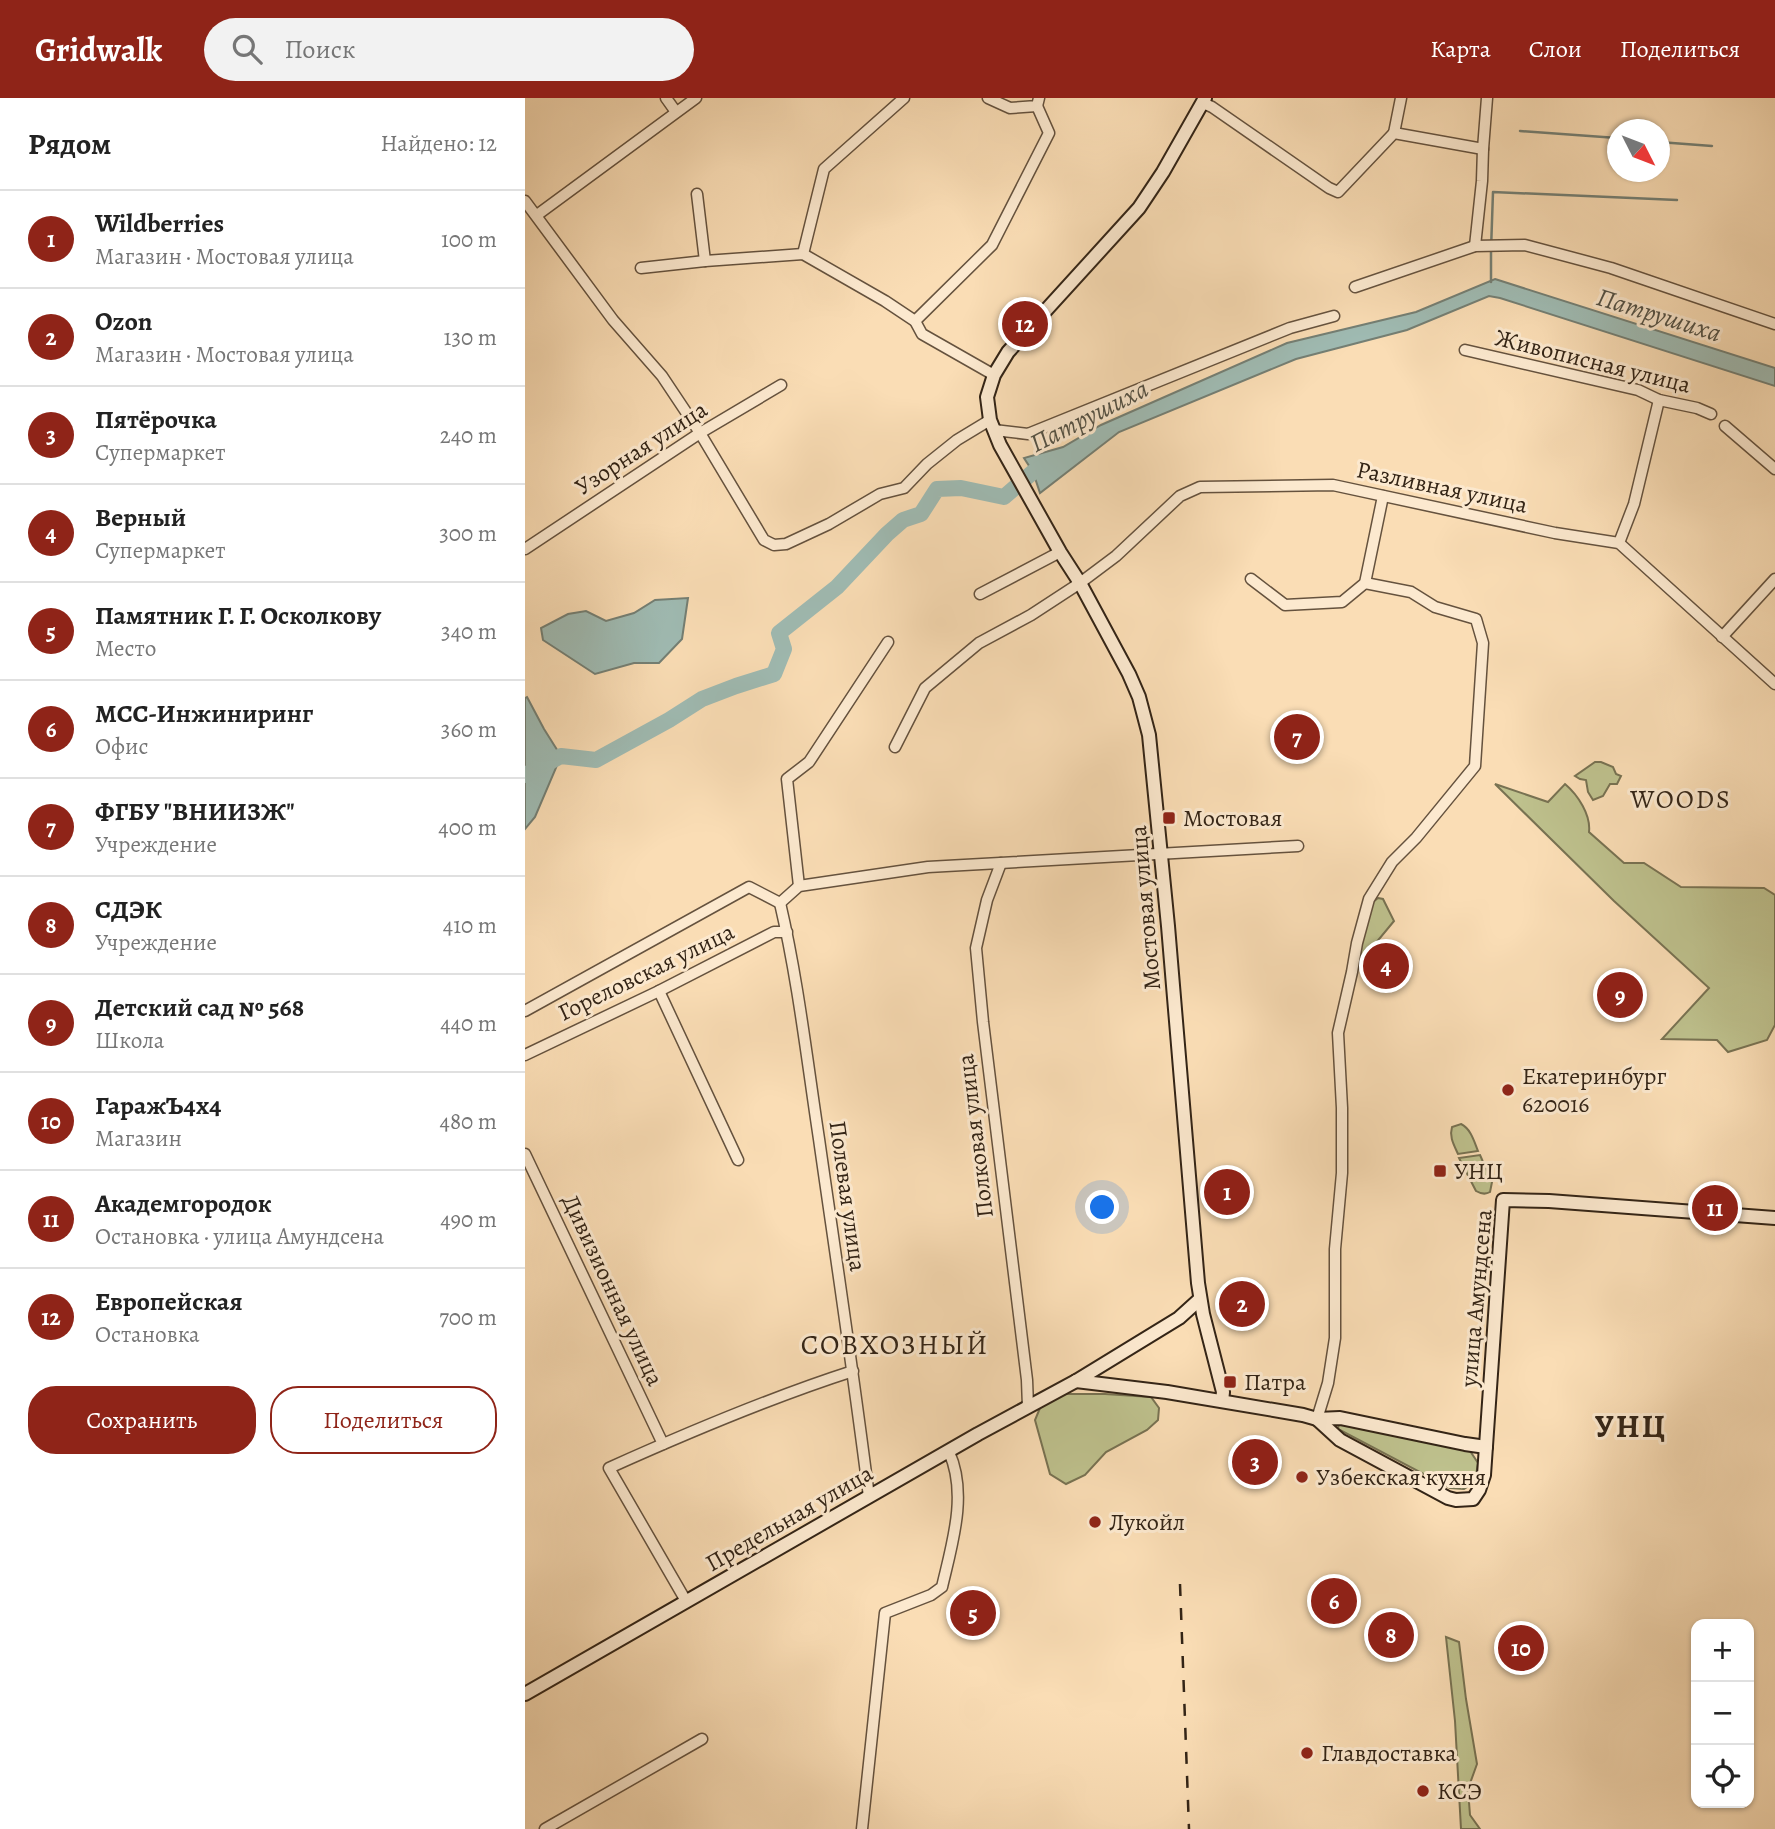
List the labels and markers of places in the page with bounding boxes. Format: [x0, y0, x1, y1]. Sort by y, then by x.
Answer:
pin: 12 [1002, 298, 1048, 350]
pin: 7 [1274, 711, 1320, 763]
place label: Мостовая [1183, 802, 1282, 834]
marker: Мостовая [1161, 810, 1177, 826]
pin: 4 [1363, 940, 1409, 992]
pin: 9 [1597, 969, 1643, 1021]
place label: Екатеринбург 620016 [1522, 1060, 1666, 1120]
marker: Екатеринбург 620016 [1500, 1082, 1516, 1098]
place label: УНЦ [1454, 1155, 1503, 1187]
marker: УНЦ [1432, 1163, 1448, 1179]
pin: 1 [1204, 1166, 1250, 1218]
pin: 11 [1692, 1182, 1738, 1234]
pin: 2 [1219, 1278, 1265, 1330]
place label: Патра [1244, 1366, 1306, 1398]
marker: Патра [1222, 1374, 1238, 1390]
pin: 3 [1232, 1436, 1278, 1488]
place label: Узбекская кухня [1316, 1461, 1486, 1493]
marker: Узбекская кухня [1294, 1469, 1310, 1485]
place label: Лукойл [1109, 1506, 1185, 1538]
marker: Лукойл [1087, 1514, 1103, 1530]
pin: 6 [1311, 1575, 1357, 1627]
pin: 5 [950, 1587, 996, 1639]
pin: 8 [1368, 1609, 1414, 1661]
pin: 10 [1498, 1622, 1544, 1674]
place label: Главдоставка [1321, 1737, 1457, 1769]
marker: Главдоставка [1299, 1745, 1315, 1761]
place label: КСЭ [1437, 1775, 1482, 1807]
marker: КСЭ [1415, 1783, 1431, 1799]

